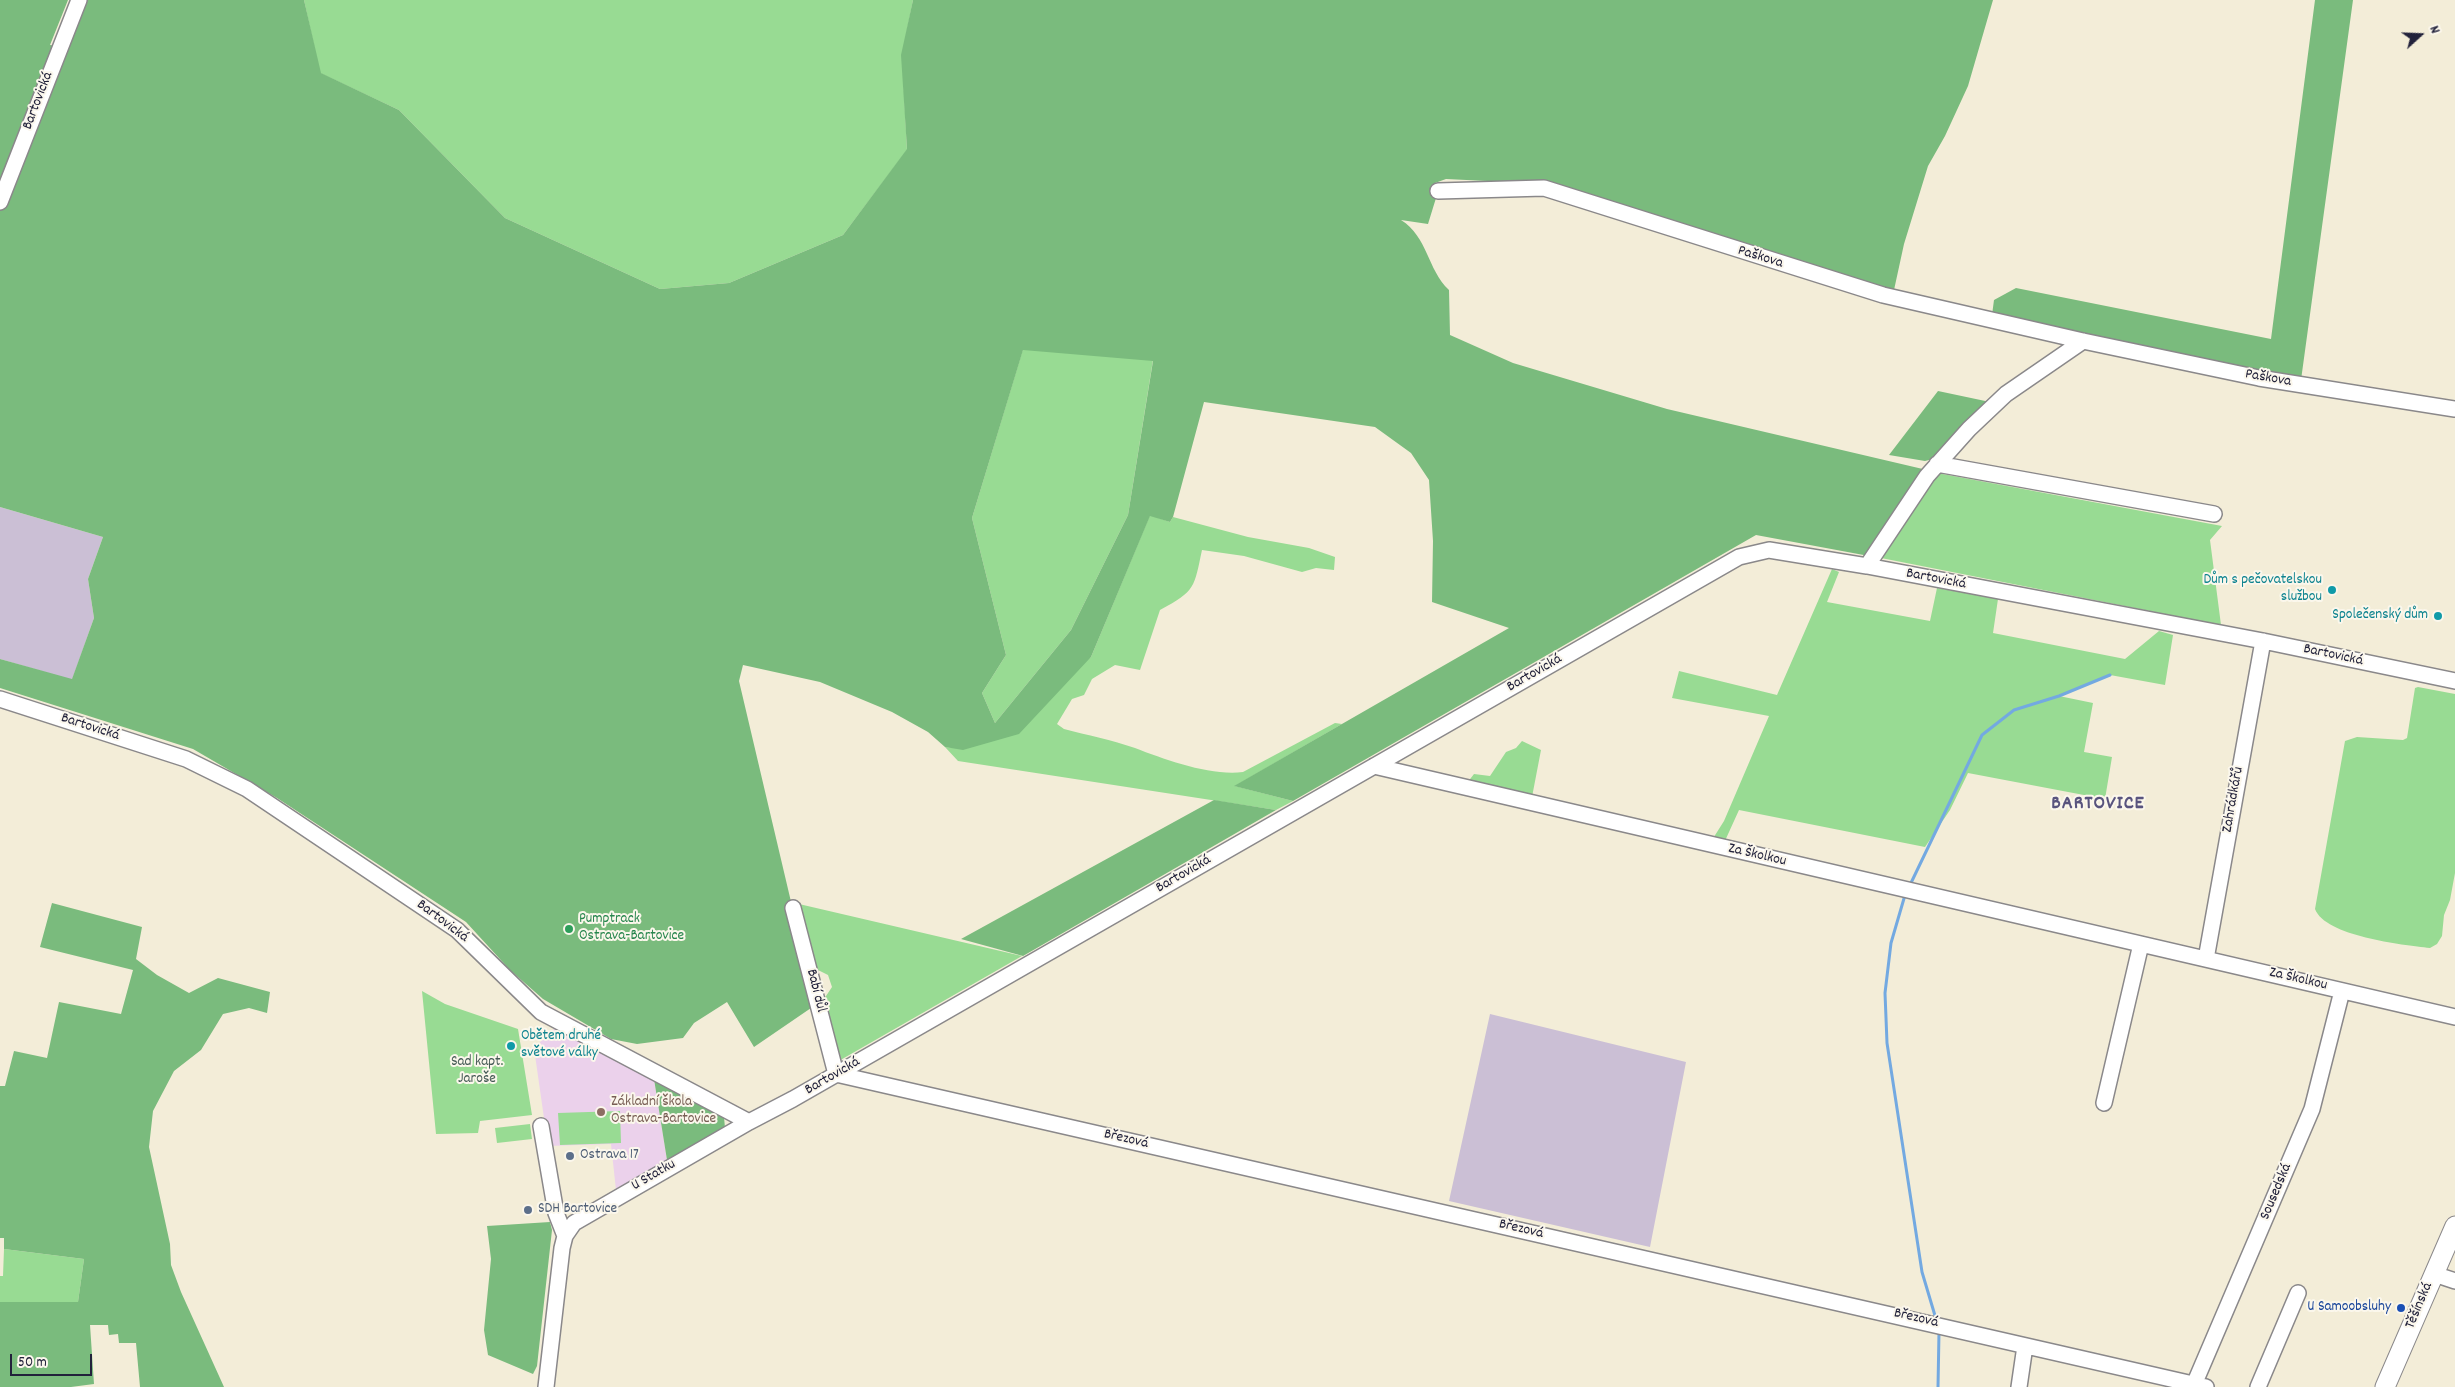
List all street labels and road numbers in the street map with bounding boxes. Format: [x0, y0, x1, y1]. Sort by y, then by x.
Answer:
street label: Bartovická [20, 69, 58, 133]
street label: Paškova [1735, 243, 1785, 273]
street label: Paškova [2244, 366, 2292, 392]
street label: Bartovická [1905, 565, 1967, 595]
street label: Bartovická [2301, 641, 2365, 671]
street label: Bartovická [1504, 651, 1566, 697]
street label: Bartovická [58, 710, 122, 746]
street label: Zahrádkářů [2219, 766, 2249, 834]
street label: Za Školkou [1726, 841, 1788, 871]
street label: Bartovická [1153, 852, 1215, 898]
street label: Bartovická [412, 897, 472, 947]
street label: Za Školkou [2267, 965, 2329, 995]
street label: Babí důl [801, 968, 829, 1014]
street label: Bartovická [802, 1054, 864, 1100]
street label: Březová [1102, 1126, 1150, 1154]
street label: U Statku [629, 1156, 679, 1196]
street label: Sousedská [2257, 1161, 2297, 1223]
street label: Březová [1497, 1216, 1545, 1244]
street label: Těšínská [2402, 1280, 2438, 1332]
street label: Březová [1892, 1305, 1940, 1333]

